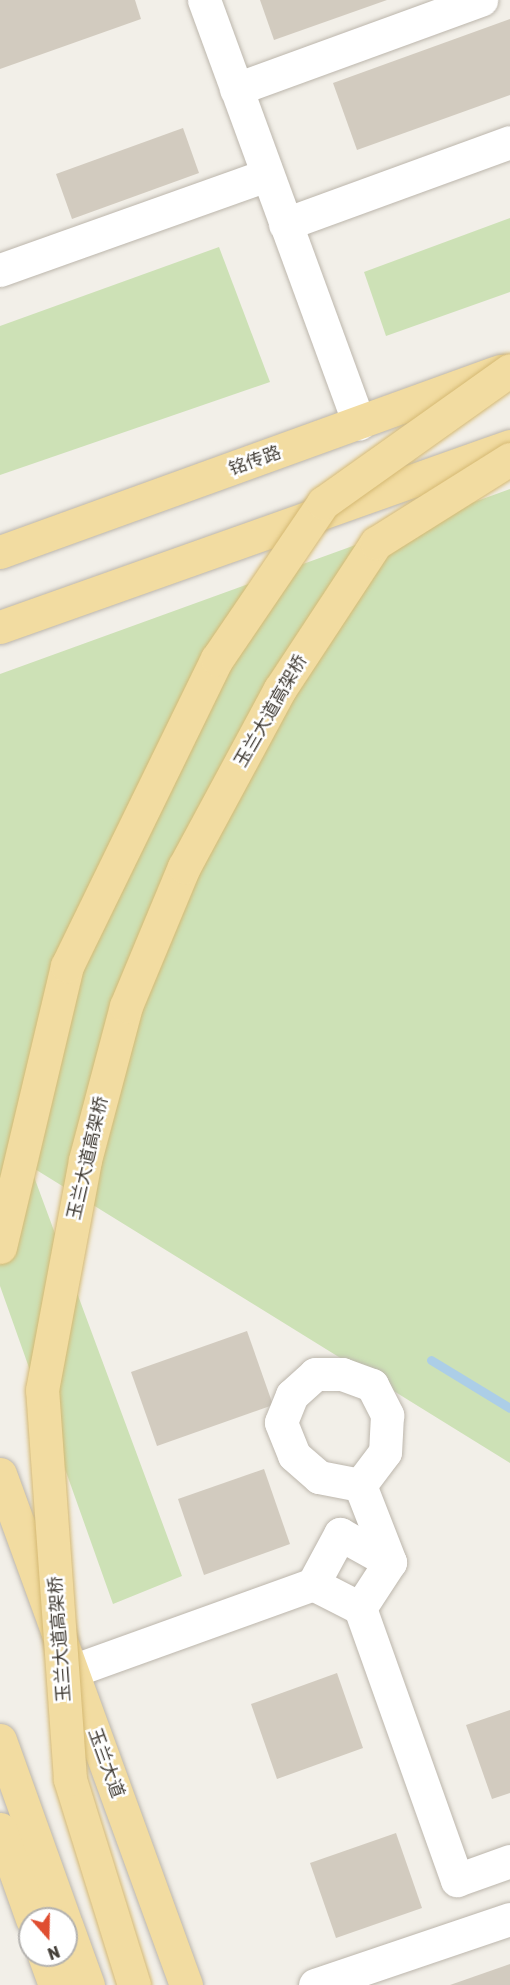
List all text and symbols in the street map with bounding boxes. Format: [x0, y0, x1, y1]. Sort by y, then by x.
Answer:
street label: 铭传路 [226, 442, 284, 480]
street label: 玉兰大道高架桥 [230, 651, 312, 771]
street label: 玉兰大道高架桥 [63, 1094, 113, 1222]
street label: 玉兰大道高架桥 [45, 1575, 75, 1703]
street label: 玉兰大道 [84, 1725, 128, 1801]
north arrow [18, 1907, 78, 1967]
text: N [45, 1942, 62, 1963]

